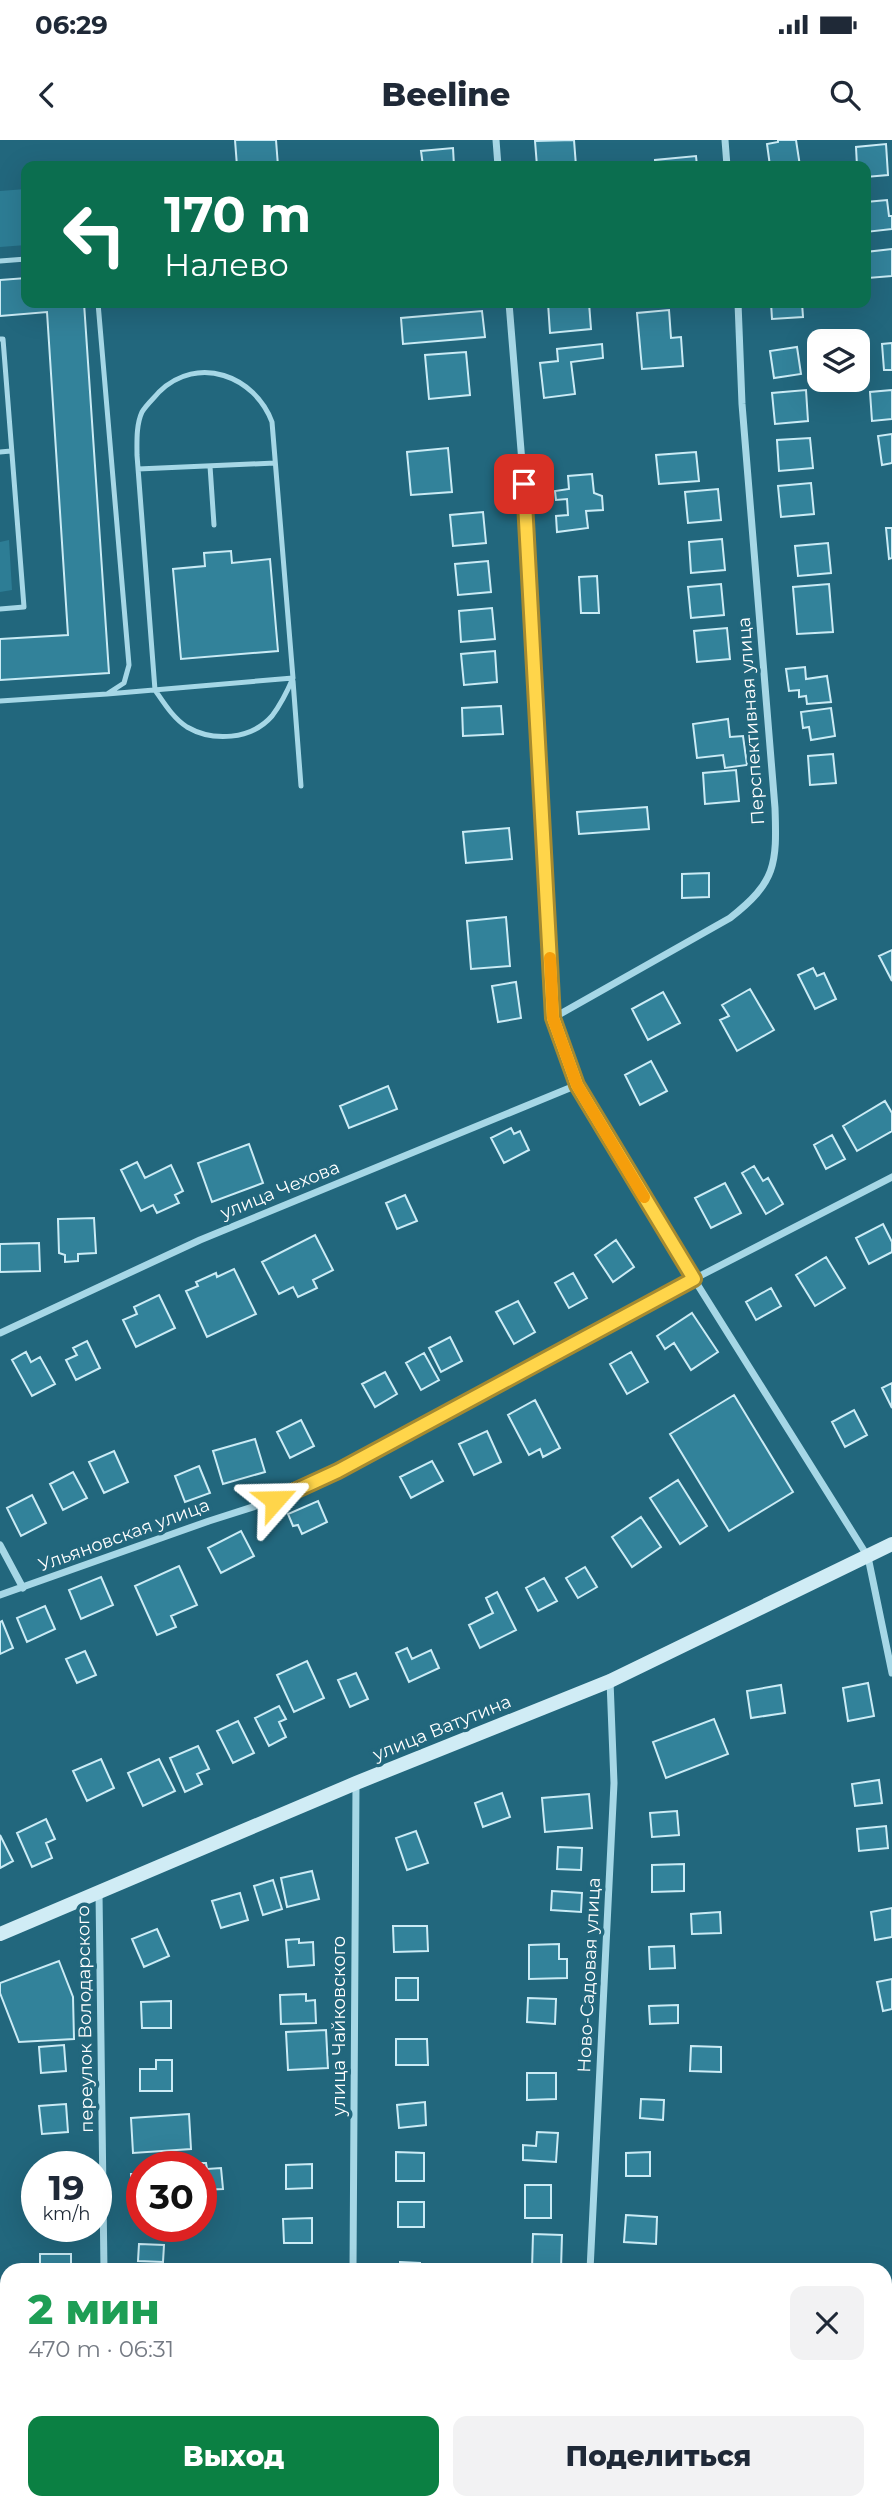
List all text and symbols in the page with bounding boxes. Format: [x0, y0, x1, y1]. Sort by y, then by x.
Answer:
text: 06:29 [35, 9, 108, 41]
text: Beeline [382, 75, 510, 114]
icon: back [28, 76, 66, 114]
icon: search [826, 76, 864, 114]
text: 170 m [164, 185, 311, 244]
icon: left [49, 189, 140, 280]
text: Налево [164, 245, 289, 284]
map controls [807, 329, 870, 392]
button: layers [807, 329, 870, 392]
pin [494, 454, 554, 514]
icon: arrive [505, 465, 543, 503]
street label: Перспективная улица [733, 616, 769, 826]
street label: улица Чехова [216, 1156, 343, 1224]
position arrow [238, 1463, 312, 1537]
street label: Ульяновская улица [35, 1494, 213, 1576]
street label: улица Ватутина [369, 1690, 514, 1766]
street label: Ново-Садовая улица [573, 1877, 605, 2073]
street label: переулок Володарского [72, 1905, 98, 2133]
street label: улица Чайковского [328, 1936, 350, 2117]
speed limit sign: 30 [126, 2151, 217, 2242]
text: 19 [48, 2166, 85, 2209]
text: km/h [42, 2203, 91, 2225]
text: 2 мин [28, 2283, 160, 2335]
button: close [790, 2286, 864, 2360]
text: 470 m · 06:31 [28, 2335, 174, 2363]
button: Выход [28, 2416, 439, 2496]
button: Поделиться [453, 2416, 864, 2496]

